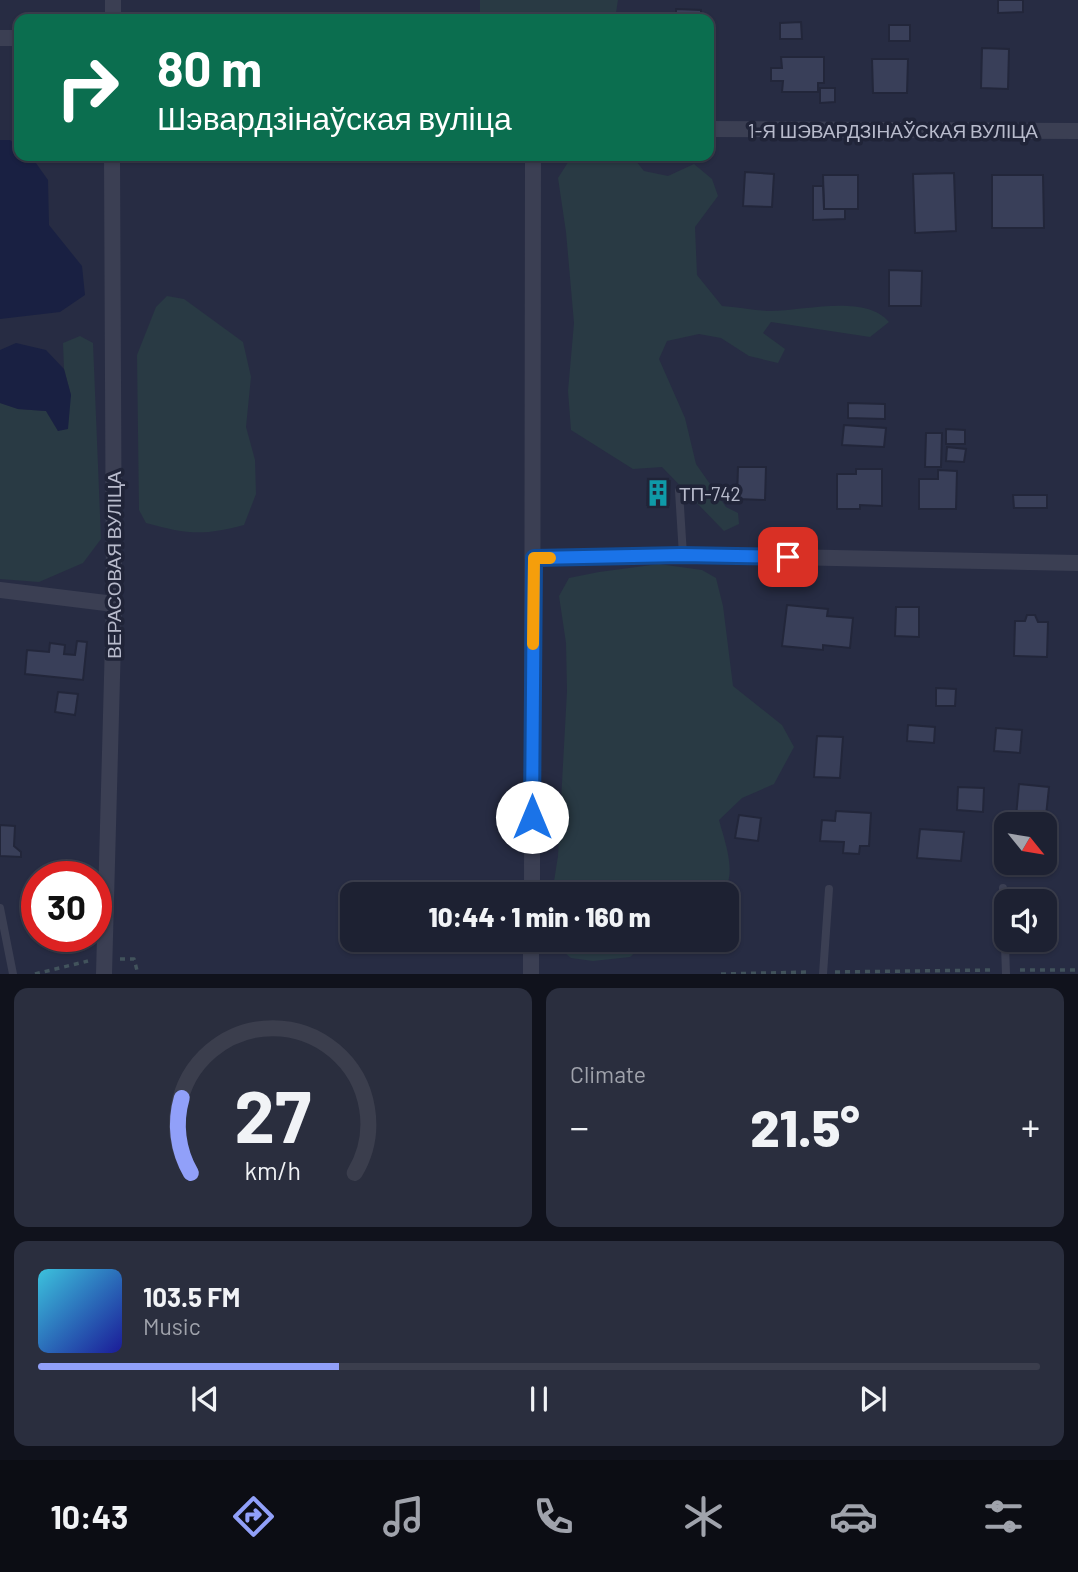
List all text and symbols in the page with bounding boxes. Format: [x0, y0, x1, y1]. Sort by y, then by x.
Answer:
text: 80 m [157, 38, 262, 97]
icon: right [42, 42, 133, 133]
text: Шэвардзінаўская вуліца [157, 98, 512, 136]
street label: 1-Я ШЭВАРДЗІНАЎСКАЯ ВУЛІЦА [748, 119, 1038, 142]
street label: ВЕРАСОВАЯ ВУЛІЦА [102, 471, 125, 659]
building icon: ТП-742 [643, 478, 673, 508]
place label: ТП-742 [679, 482, 741, 505]
pin [758, 527, 818, 587]
icon: arrive [769, 538, 807, 576]
position arrow [495, 780, 569, 854]
north arrow [994, 812, 1057, 875]
map controls [994, 812, 1057, 952]
speed limit sign: 30 [21, 861, 112, 952]
button: sound [994, 889, 1057, 952]
text: 10:44 · 1 min · 160 m [428, 901, 651, 932]
text: Climate [570, 1060, 646, 1088]
text: 27 [235, 1071, 311, 1159]
text: 21.5° [750, 1095, 860, 1157]
text: − [570, 1103, 589, 1149]
text: + [1021, 1103, 1040, 1149]
text: km/h [245, 1155, 301, 1185]
text: 103.5 FM [143, 1281, 240, 1312]
text: Music [143, 1312, 201, 1340]
icon: previous [186, 1380, 224, 1418]
icon: pause [520, 1380, 558, 1418]
icon: next [854, 1380, 892, 1418]
icon: directions [229, 1492, 278, 1541]
icon: music [379, 1492, 428, 1541]
icon: phone [529, 1492, 578, 1541]
icon: climate [679, 1492, 728, 1541]
icon: car [829, 1492, 878, 1541]
icon: filters [979, 1492, 1028, 1541]
text: 10:43 [50, 1497, 128, 1535]

